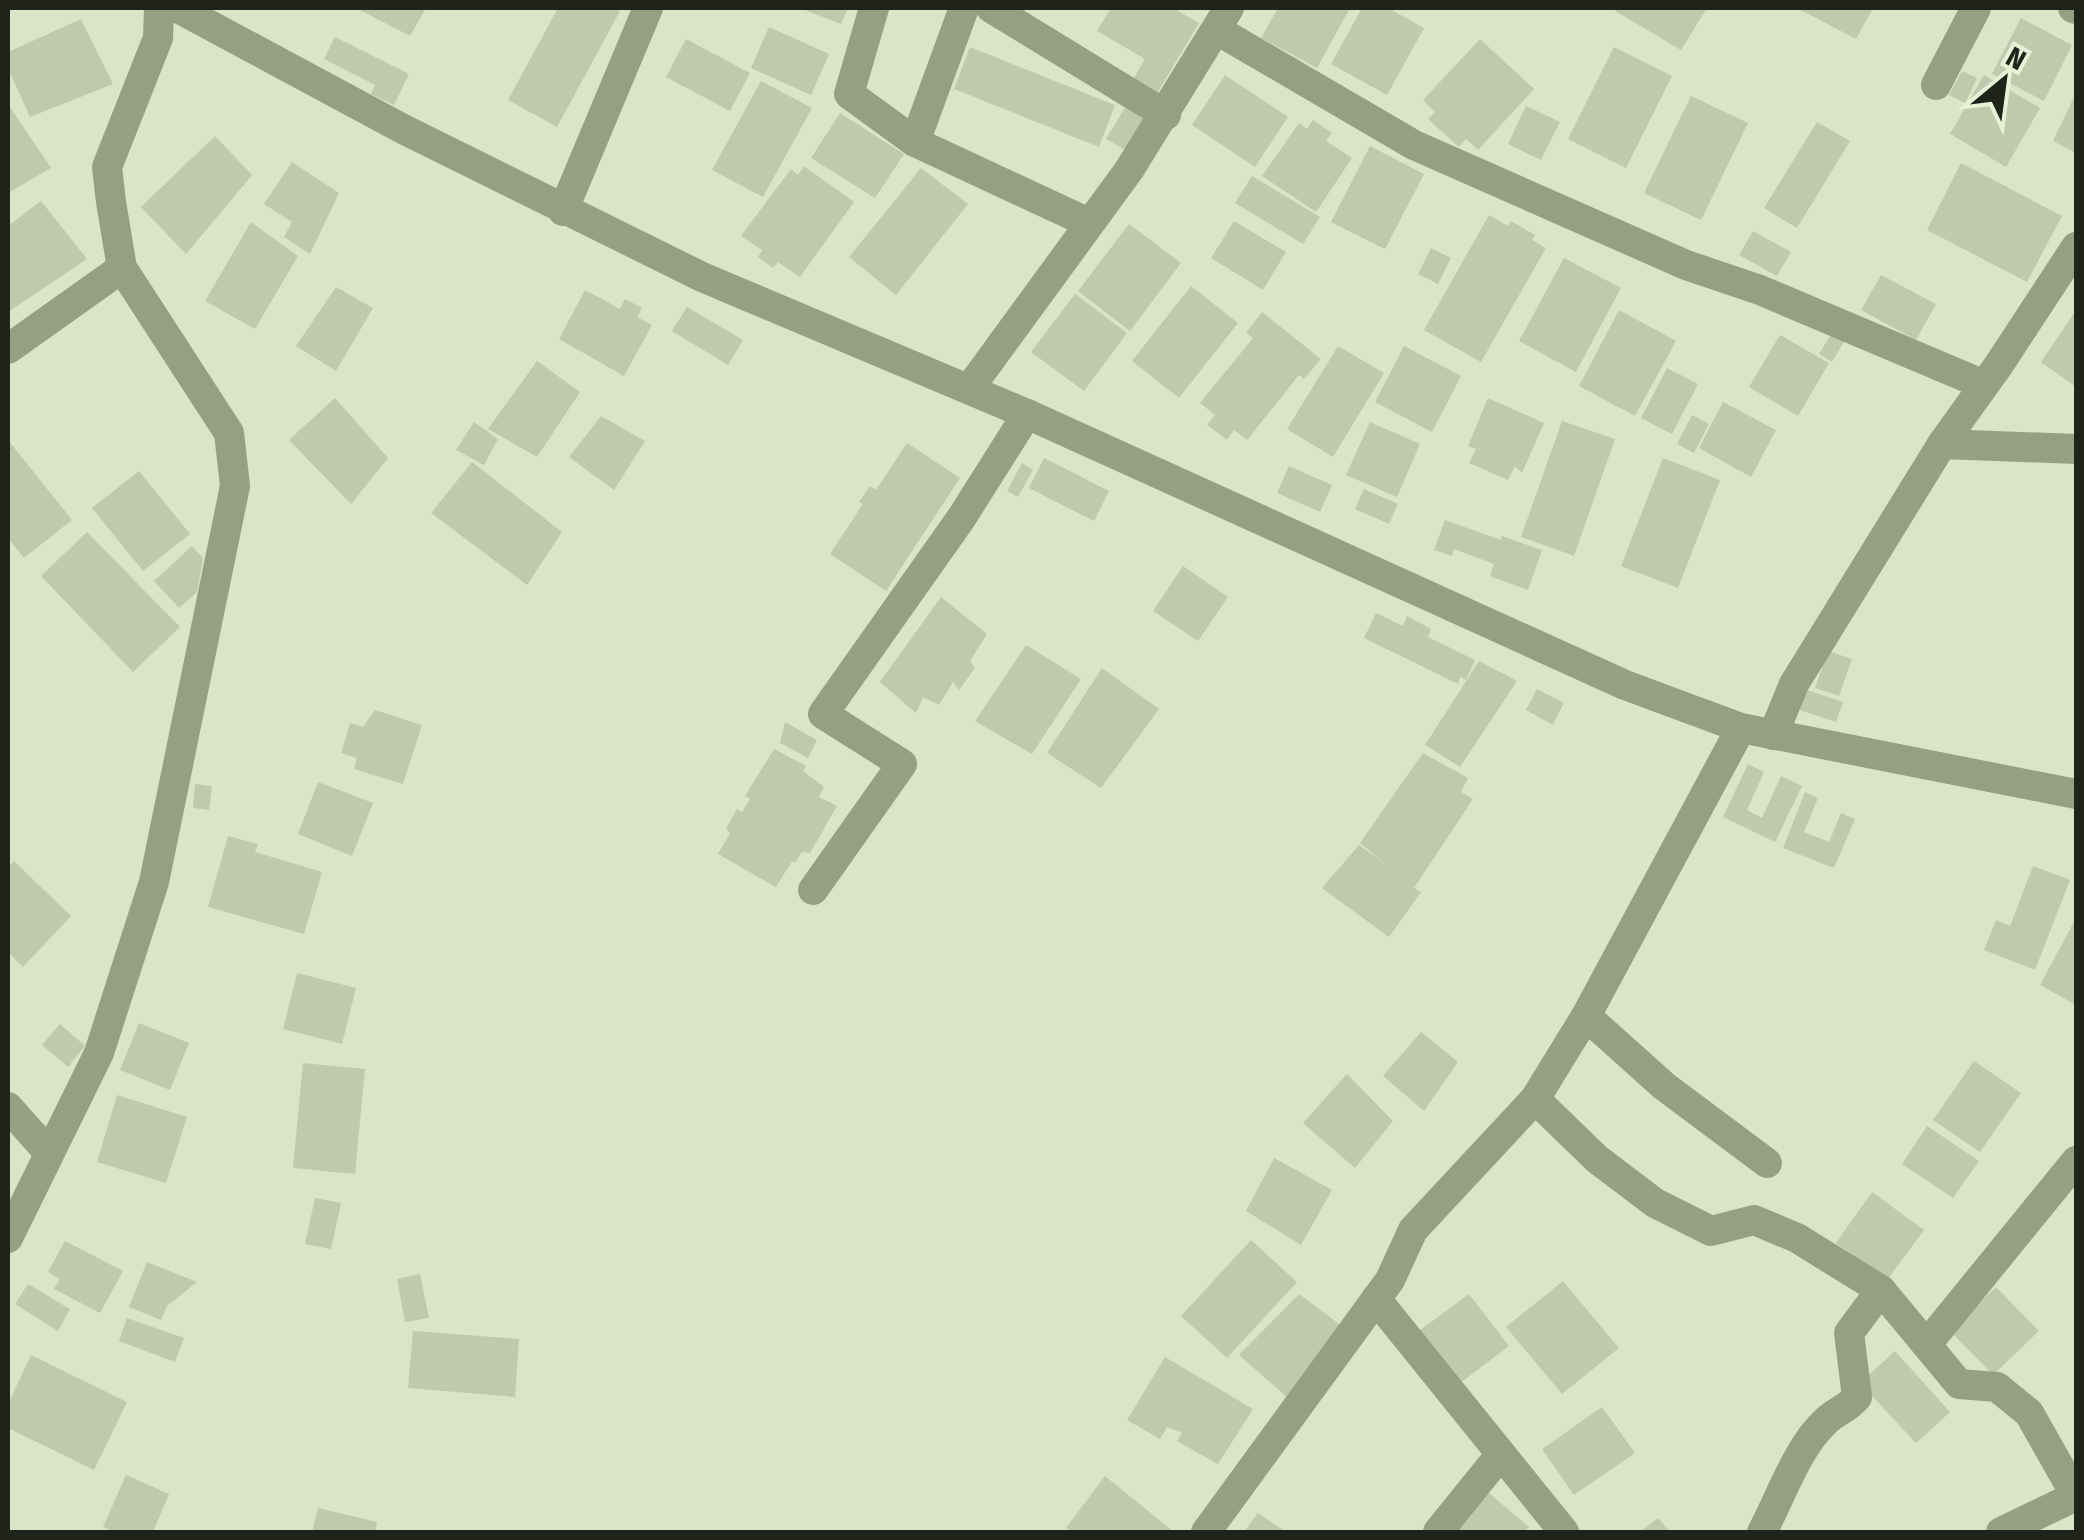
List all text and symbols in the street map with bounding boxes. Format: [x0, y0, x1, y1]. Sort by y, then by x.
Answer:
north arrow [1954, 30, 2054, 130]
text: N [2001, 40, 2031, 77]

